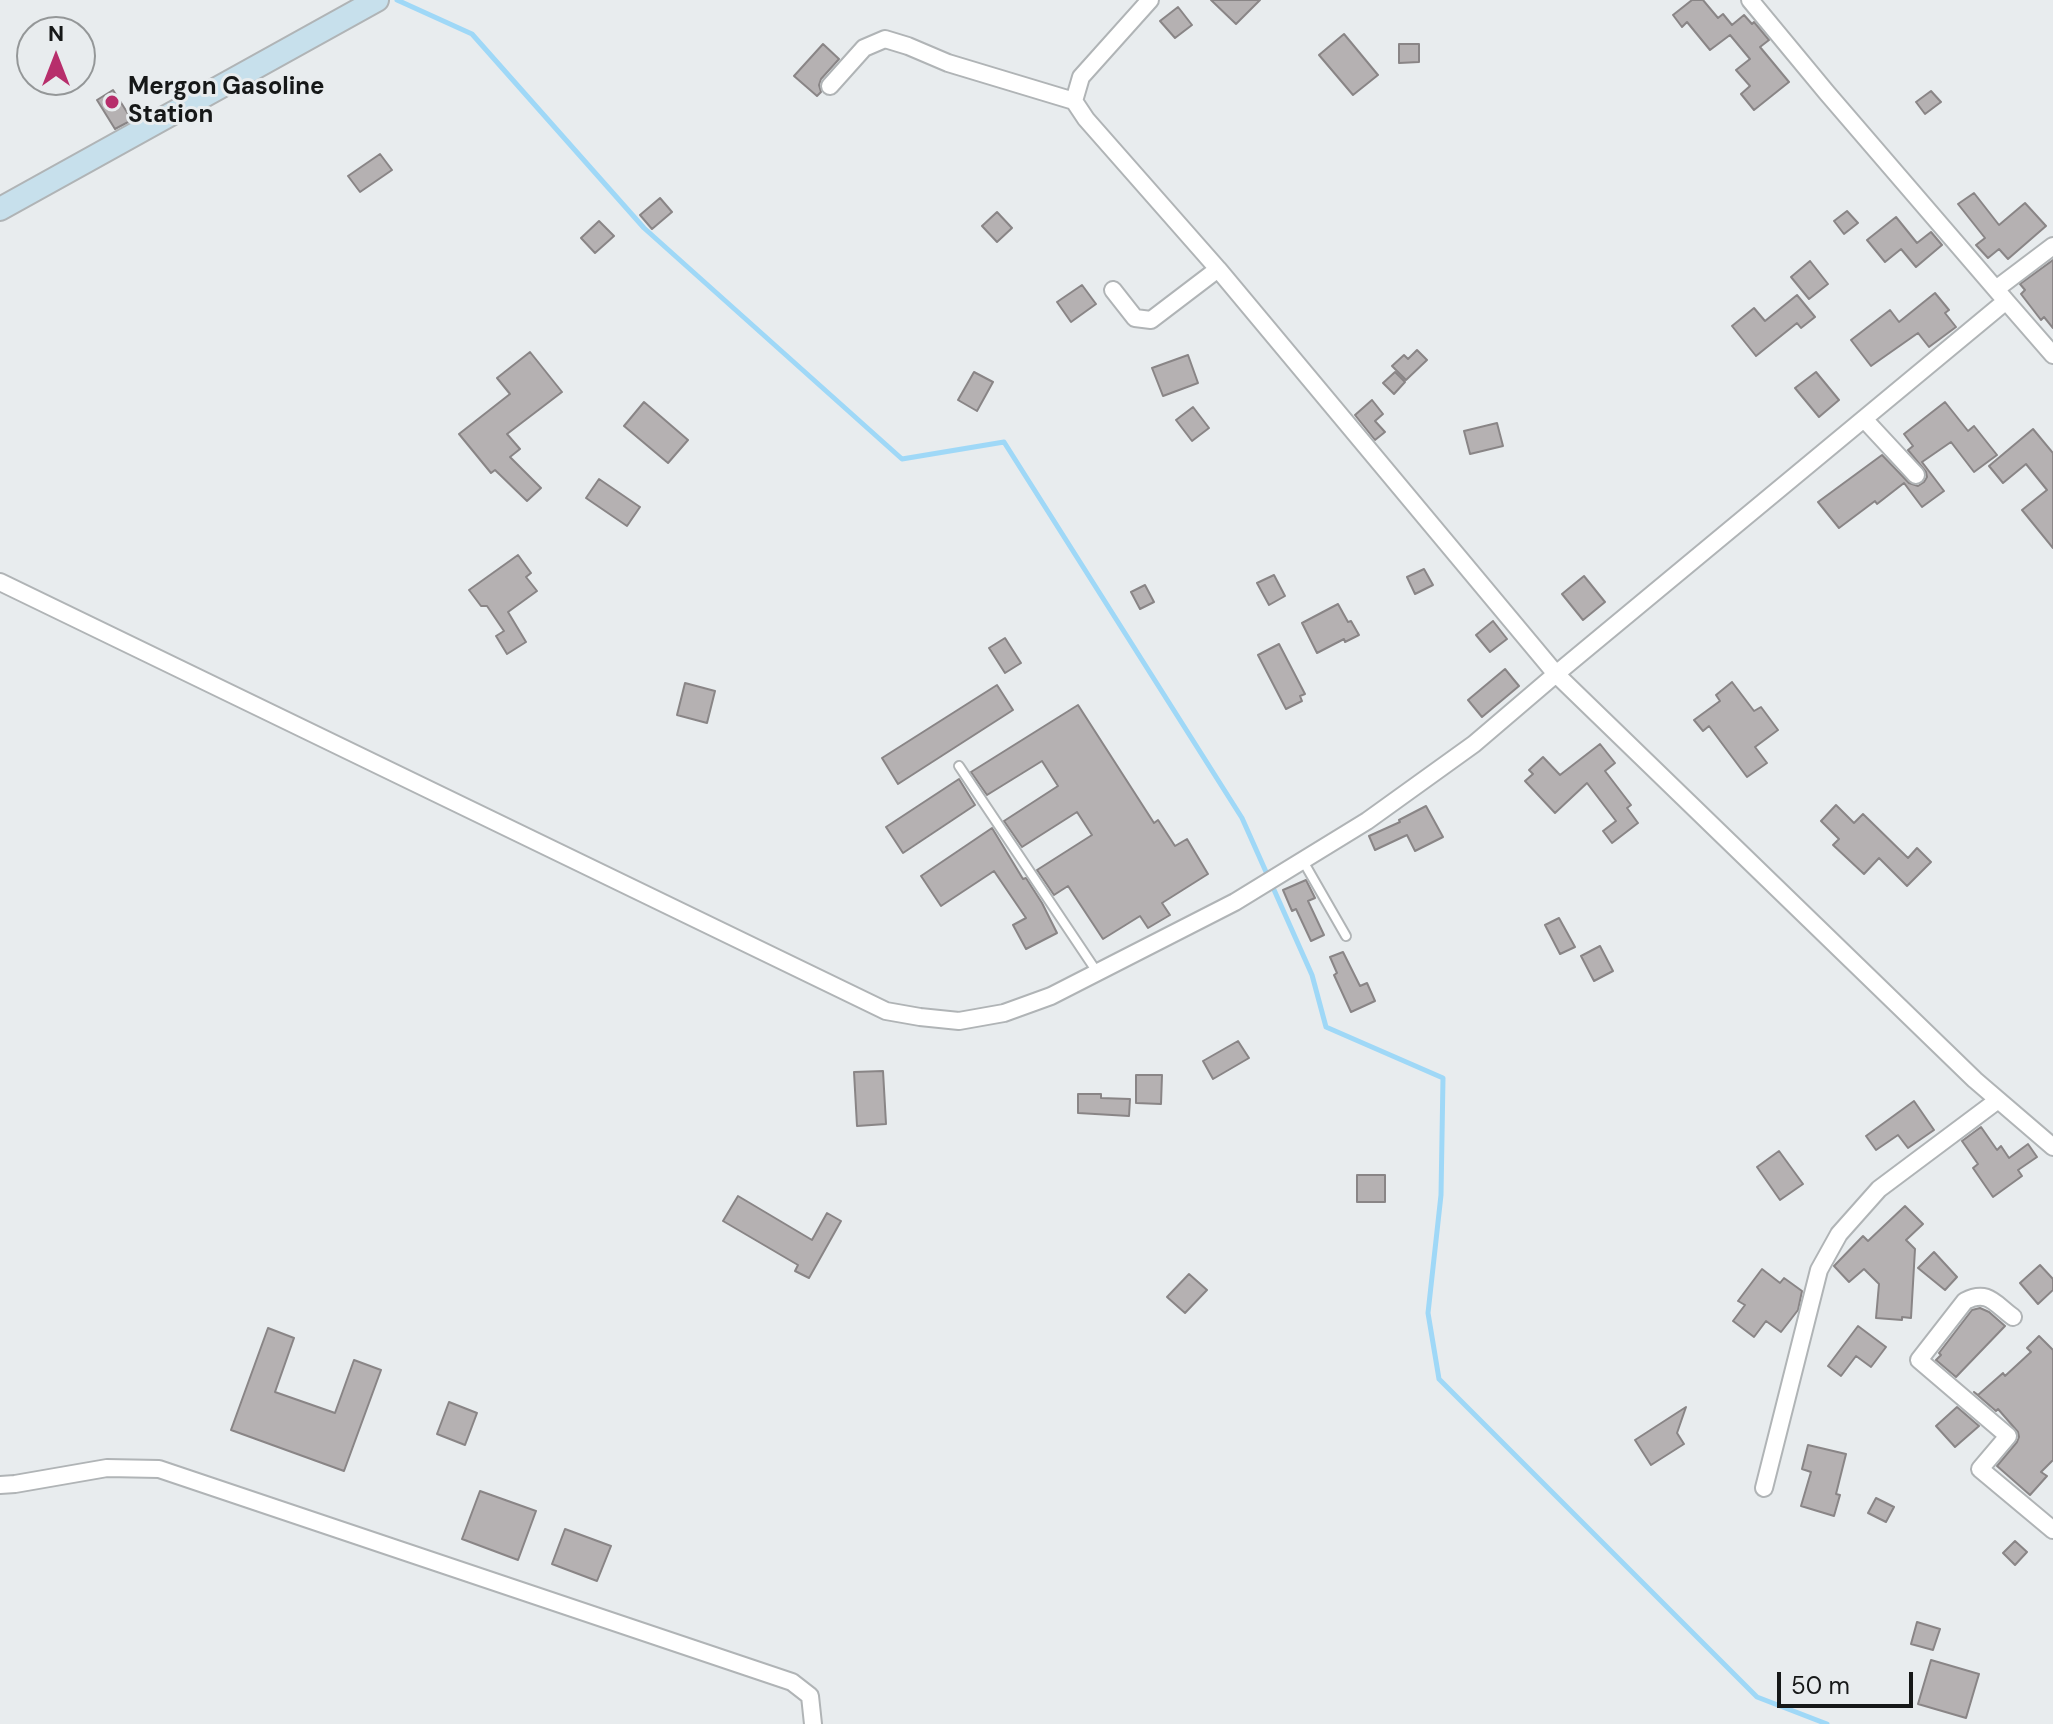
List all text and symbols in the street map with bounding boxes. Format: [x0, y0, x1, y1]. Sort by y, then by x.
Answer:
north arrow [16, 16, 96, 96]
text: N [48, 19, 64, 48]
place label: Mergon Gasoline Station [128, 74, 325, 130]
marker: Mergon Gasoline Station [103, 93, 121, 111]
scale bar [1781, 1656, 1917, 1706]
text: 50 m [1791, 1670, 1850, 1701]

